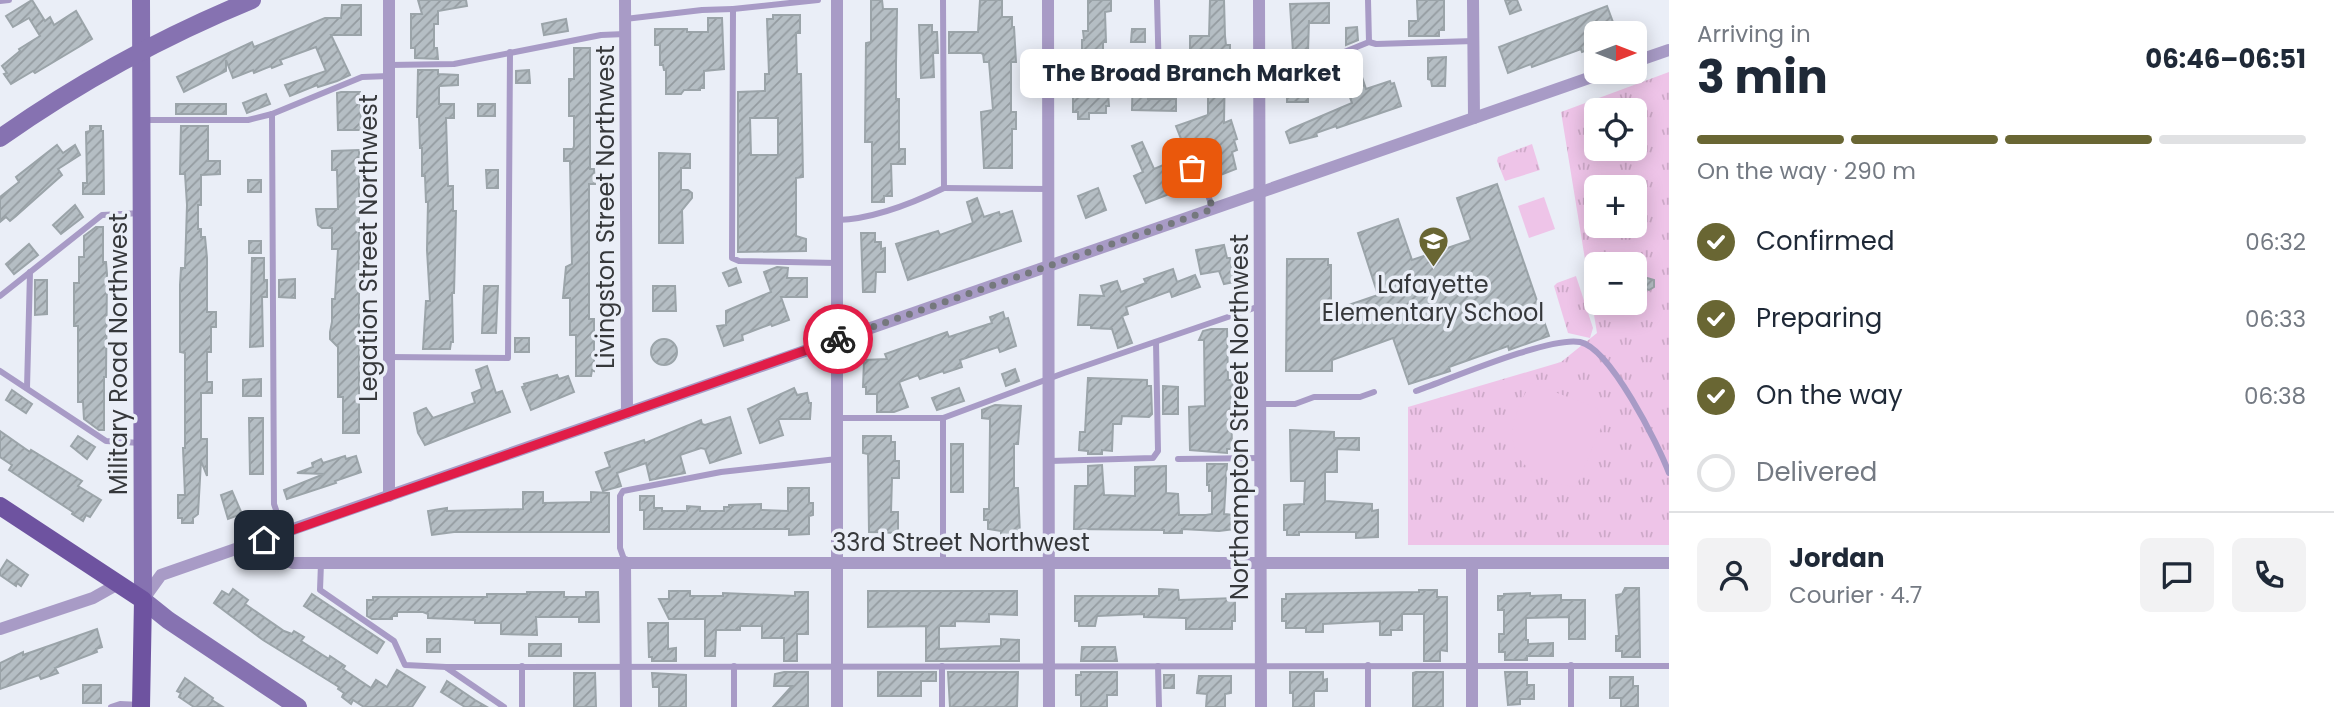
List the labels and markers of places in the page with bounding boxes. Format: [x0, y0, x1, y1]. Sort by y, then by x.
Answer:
callout: The Broad Branch Market [1020, 49, 1364, 98]
pin [1162, 138, 1222, 198]
school or university icon: Lafayette Elementary School [1416, 225, 1450, 269]
place label: Lafayette Elementary School [1322, 268, 1544, 329]
pin [234, 510, 294, 570]

